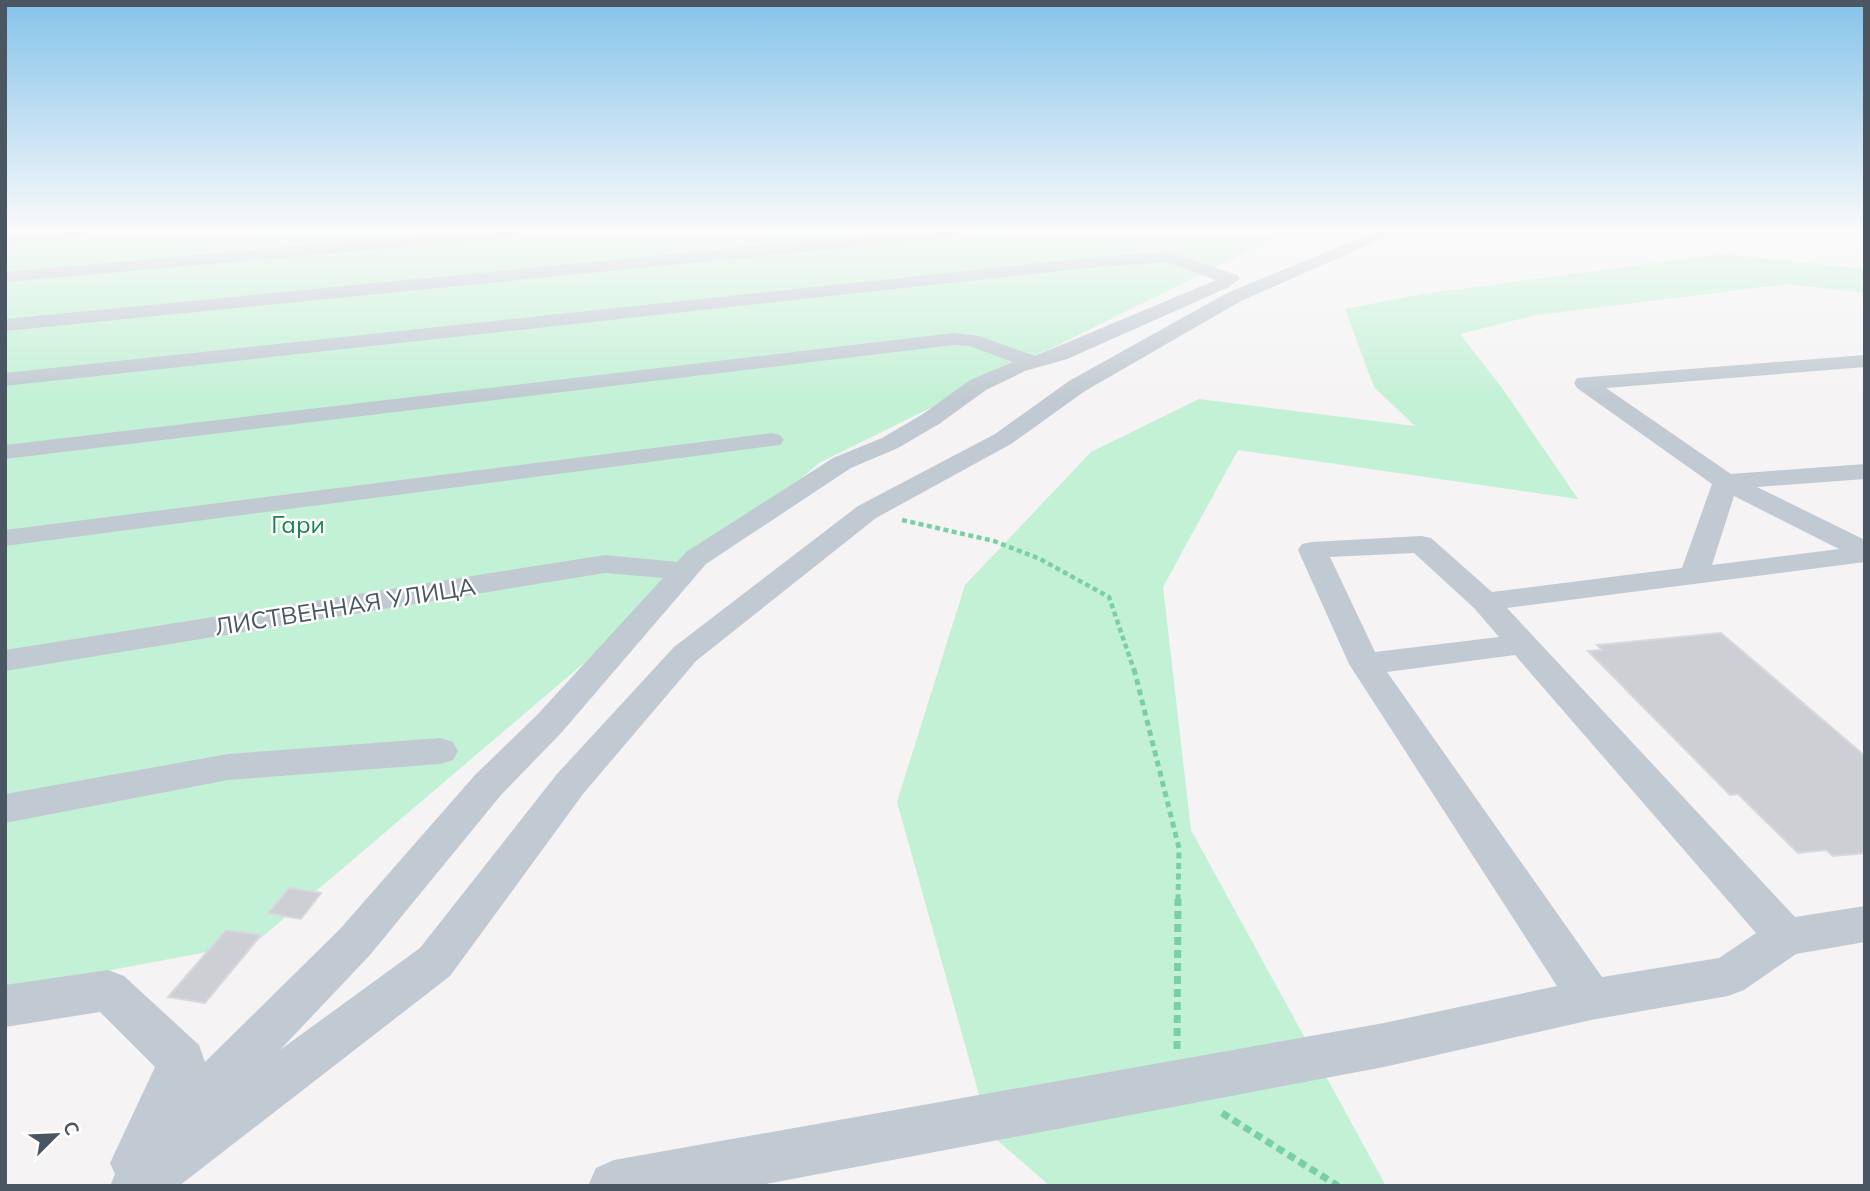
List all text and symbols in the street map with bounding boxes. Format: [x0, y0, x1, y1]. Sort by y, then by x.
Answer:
park label: Гари [271, 509, 325, 539]
street label: ЛИСТВЕННАЯ УЛИЦА [212, 571, 478, 641]
north arrow [21, 1100, 91, 1170]
text: С [58, 1117, 85, 1139]

